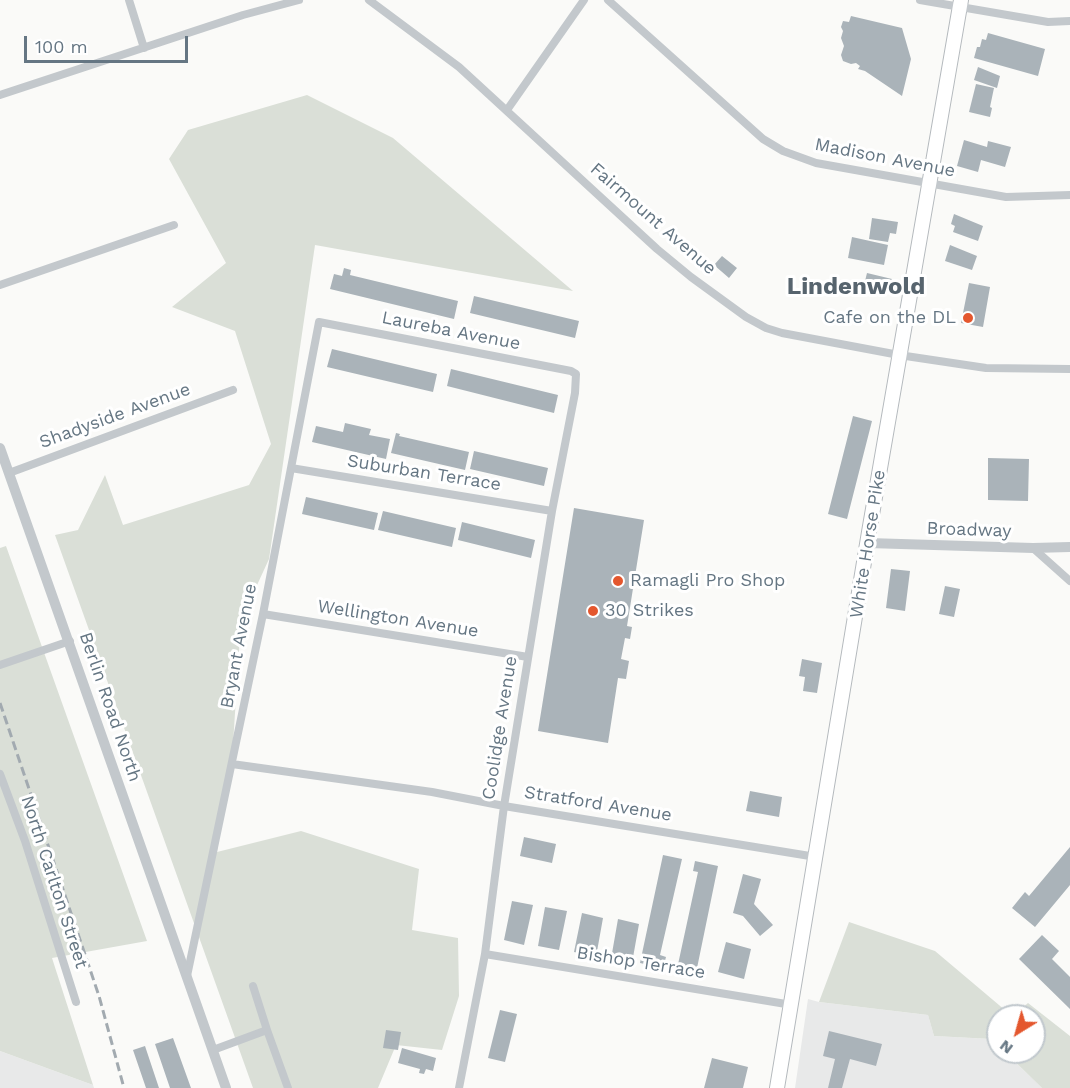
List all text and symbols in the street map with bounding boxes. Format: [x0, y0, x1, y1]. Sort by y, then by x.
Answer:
scale bar [27, 24, 190, 62]
text: 100 m [35, 36, 88, 57]
street label: Madison Avenue [813, 134, 957, 182]
street label: Fairmount Avenue [586, 158, 720, 280]
district label: Lindenwold [787, 273, 925, 301]
street label: Laureba Avenue [380, 307, 522, 355]
place label: Cafe on the DL [823, 307, 956, 329]
marker: Cafe on the DL [961, 311, 975, 325]
street label: Shadyside Avenue [37, 379, 193, 453]
street label: Suburban Terrace [346, 450, 502, 496]
street label: White Horse Pike [846, 468, 890, 620]
street label: Broadway [926, 518, 1012, 542]
place label: Ramagli Pro Shop [630, 570, 785, 592]
marker: Ramagli Pro Shop [611, 574, 625, 588]
street label: Bryant Avenue [216, 582, 262, 710]
street label: Wellington Avenue [316, 596, 480, 642]
place label: 30 Strikes [605, 600, 694, 622]
marker: 30 Strikes [586, 604, 600, 618]
street label: Berlin Road North [74, 630, 146, 784]
street label: Coolidge Avenue [478, 655, 522, 801]
street label: Stratford Avenue [523, 782, 673, 826]
street label: North Carlton Street [16, 793, 92, 971]
street label: Bishop Terrace [575, 942, 707, 984]
north arrow [986, 1004, 1046, 1064]
text: N [996, 1036, 1017, 1058]

